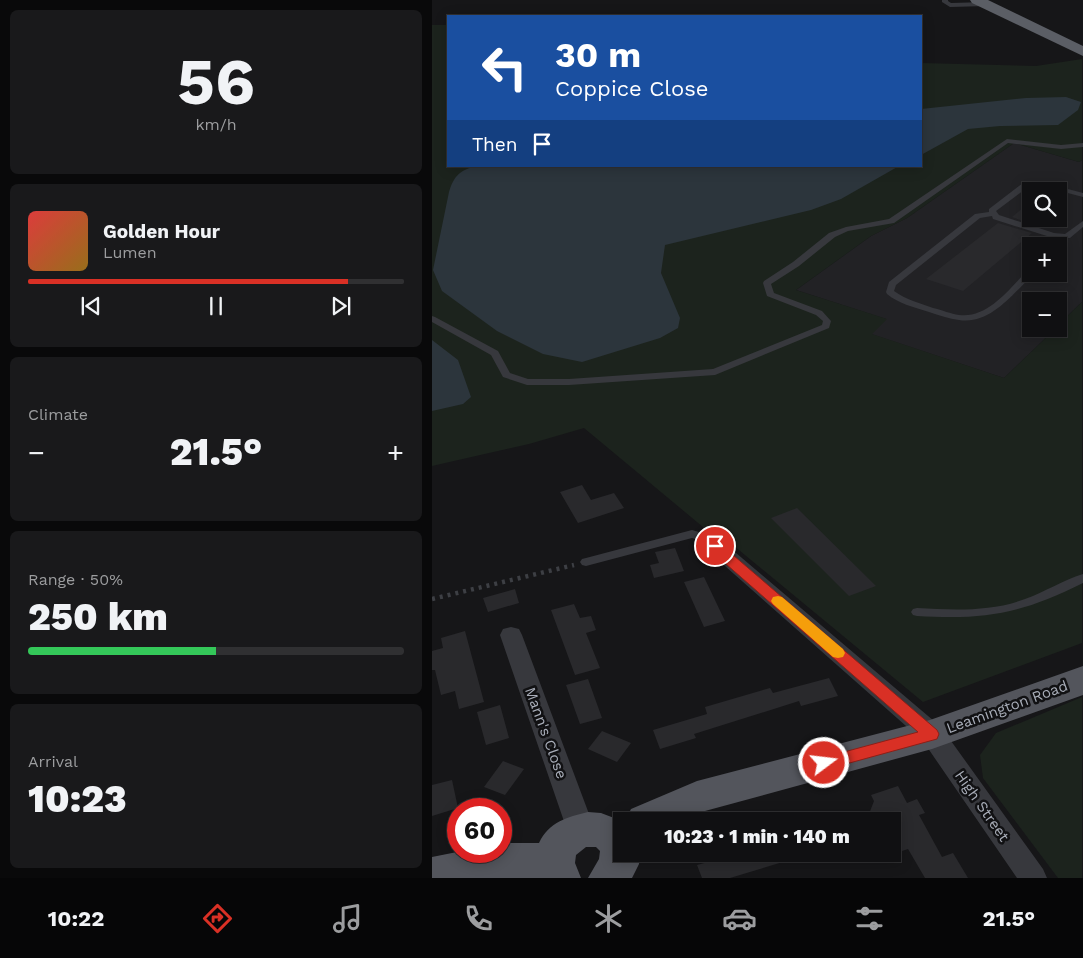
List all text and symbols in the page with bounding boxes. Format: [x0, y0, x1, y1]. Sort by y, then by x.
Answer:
text: 30 m [555, 34, 641, 76]
icon: left [472, 35, 537, 100]
text: 56 [177, 44, 255, 120]
text: Coppice Close [555, 76, 709, 101]
text: km/h [195, 115, 237, 134]
icon: arrive [528, 130, 556, 158]
text: Then [472, 133, 518, 156]
map controls [1022, 182, 1067, 337]
button: search [1022, 182, 1067, 227]
text: Golden Hour [103, 220, 220, 243]
button: + [1022, 237, 1067, 282]
text: Lumen [103, 243, 157, 262]
icon: previous [77, 292, 105, 320]
icon: pause [202, 292, 230, 320]
icon: next [327, 292, 355, 320]
button: − [1022, 292, 1067, 337]
text: Climate [28, 405, 88, 424]
text: 21.5° [170, 430, 262, 474]
text: − [28, 436, 45, 469]
text: + [387, 436, 404, 469]
pin [694, 525, 736, 567]
icon: arrive [701, 532, 729, 560]
text: Range · 50% [28, 570, 123, 589]
text: 250 km [28, 595, 168, 639]
street label: Leamington Road [944, 677, 1070, 737]
street label: Mann's Close [521, 685, 571, 781]
position arrow [797, 736, 849, 788]
text: Arrival [28, 752, 78, 771]
street label: High Street [951, 767, 1013, 846]
text: 10:23 [28, 777, 127, 821]
speed limit sign: 60 [447, 798, 512, 863]
text: 10:23 · 1 min · 140 m [664, 825, 850, 848]
icon: directions [200, 901, 235, 936]
icon: music [330, 901, 365, 936]
icon: phone [461, 901, 496, 936]
icon: climate [591, 901, 626, 936]
icon: car [722, 901, 757, 936]
icon: filters [852, 901, 887, 936]
text: 10:22 [48, 906, 104, 931]
text: 21.5° [983, 906, 1035, 931]

